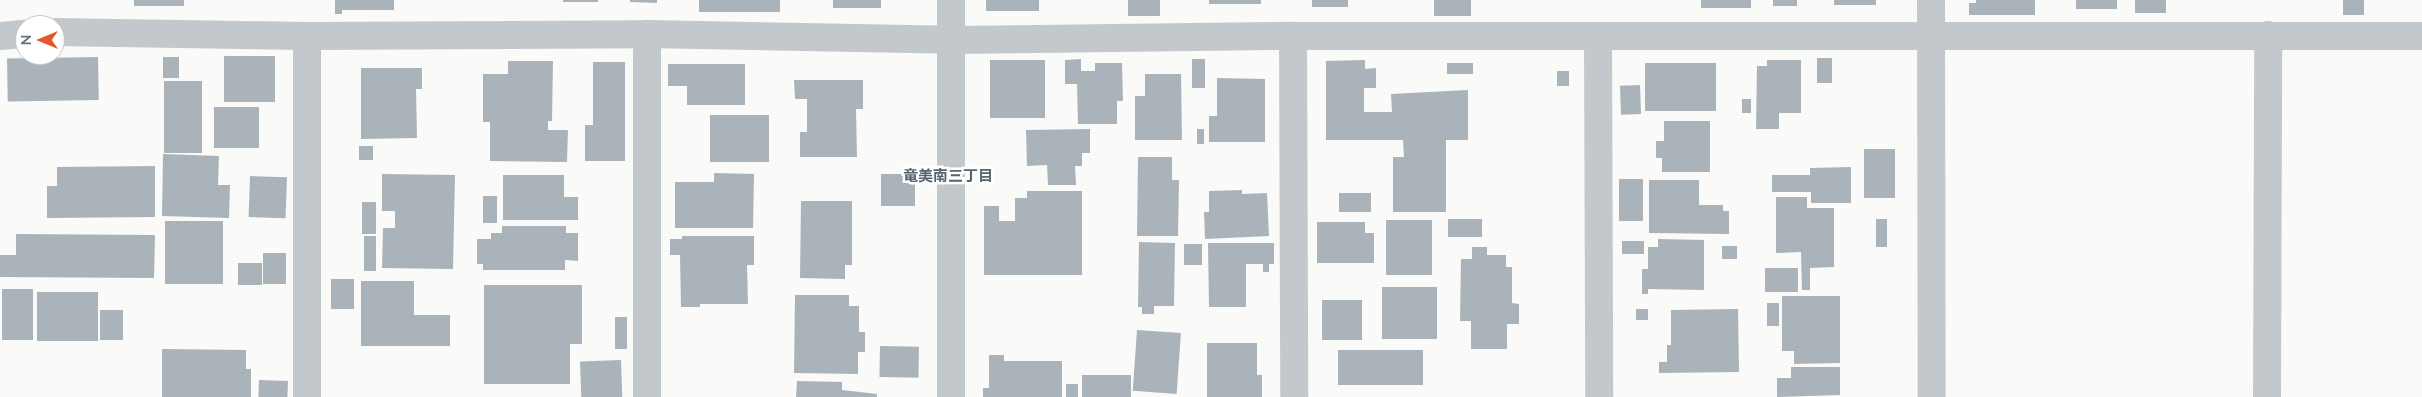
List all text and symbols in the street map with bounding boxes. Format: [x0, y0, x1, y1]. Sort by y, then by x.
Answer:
north arrow [15, 15, 65, 65]
text: N [17, 35, 35, 45]
district label: 竜美南三丁目 [903, 167, 993, 185]

